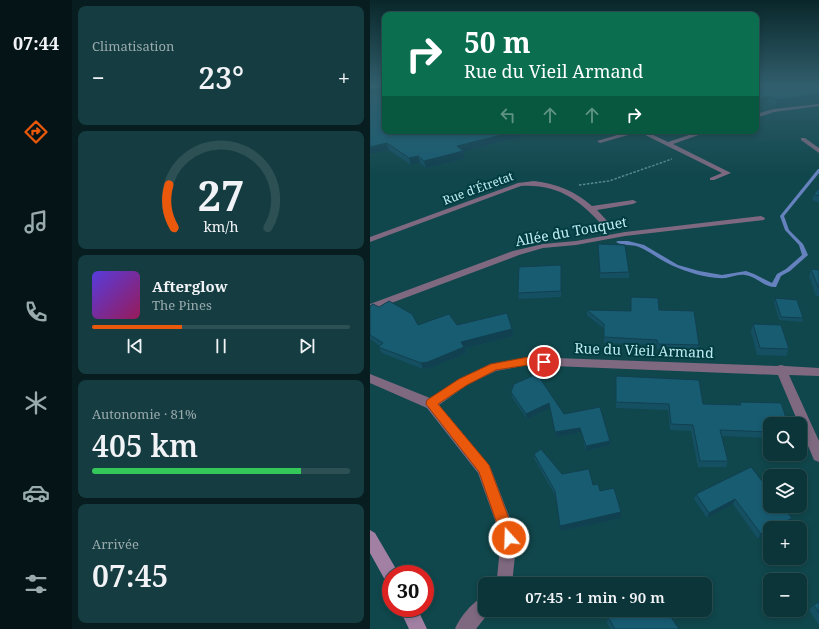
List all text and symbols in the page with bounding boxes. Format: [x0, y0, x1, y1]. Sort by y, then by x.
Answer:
text: 50 m [464, 23, 531, 61]
icon: right [398, 28, 450, 80]
text: 07:44 [13, 31, 59, 55]
text: Climatisation [92, 37, 174, 55]
text: 23° [198, 57, 244, 98]
text: Rue du Vieil Armand [464, 59, 643, 83]
text: − [92, 62, 105, 92]
text: + [338, 62, 350, 92]
icon: left [497, 104, 519, 126]
icon: ahead [539, 104, 561, 126]
icon: ahead [581, 104, 603, 126]
icon: right [623, 104, 645, 126]
icon: directions [22, 118, 50, 146]
text: 27 [197, 167, 245, 223]
street label: Rue d'Étretat [440, 167, 516, 209]
icon: music [22, 208, 50, 236]
street label: Allée du Touquet [514, 212, 628, 250]
text: km/h [203, 216, 239, 235]
text: Afterglow [152, 276, 228, 296]
text: The Pines [152, 296, 212, 314]
icon: phone [22, 298, 50, 326]
icon: previous [124, 335, 146, 357]
icon: pause [210, 335, 232, 357]
icon: next [296, 335, 318, 357]
street label: Rue du Vieil Armand [574, 338, 714, 362]
pin [527, 345, 561, 379]
icon: arrive [533, 351, 555, 373]
icon: climate [22, 389, 50, 417]
text: Autonomie · 81% [92, 405, 197, 423]
map controls [763, 417, 807, 617]
button: search [763, 417, 807, 461]
text: 405 km [92, 425, 198, 466]
button: layers [763, 469, 807, 513]
icon: car [22, 479, 50, 507]
position arrow [488, 517, 530, 559]
button: + [763, 521, 807, 565]
text: Arrivée [92, 535, 139, 553]
text: 07:45 [92, 555, 168, 596]
speed limit sign: 30 [382, 565, 434, 617]
icon: filters [22, 570, 50, 598]
button: − [763, 573, 807, 617]
text: 07:45 · 1 min · 90 m [525, 587, 665, 607]

